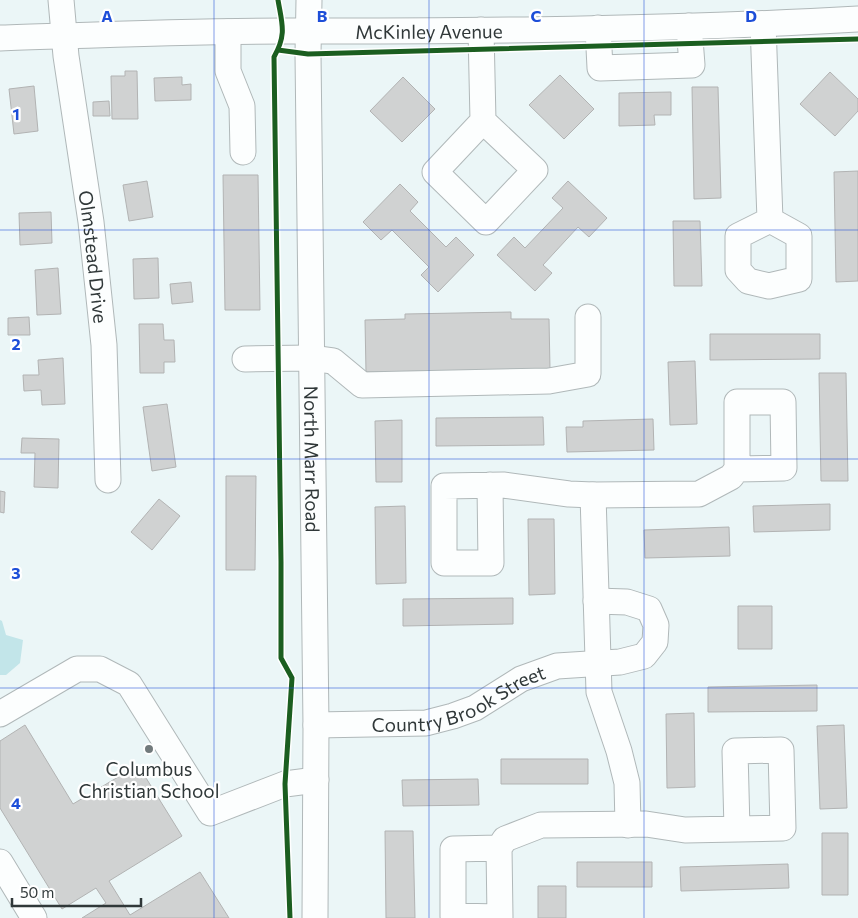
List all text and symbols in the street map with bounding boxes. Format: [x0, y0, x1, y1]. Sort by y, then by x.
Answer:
text: A [101, 6, 113, 25]
text: B [317, 6, 328, 25]
text: C [531, 6, 542, 25]
text: D [745, 6, 757, 25]
street label: McKinley Avenue [355, 19, 503, 42]
text: 1 [12, 104, 20, 123]
street label: Olmstead Drive [75, 189, 113, 324]
text: 2 [11, 334, 21, 353]
street label: North Marr Road [300, 385, 325, 532]
text: 3 [11, 563, 21, 582]
street label: Country Brook Street [371, 660, 548, 735]
marker: Columbus Christian School [143, 743, 155, 755]
place label: Columbus Christian School [78, 757, 220, 802]
text: 4 [11, 793, 21, 812]
scale bar [12, 876, 141, 908]
text: 50 m [20, 883, 54, 901]

